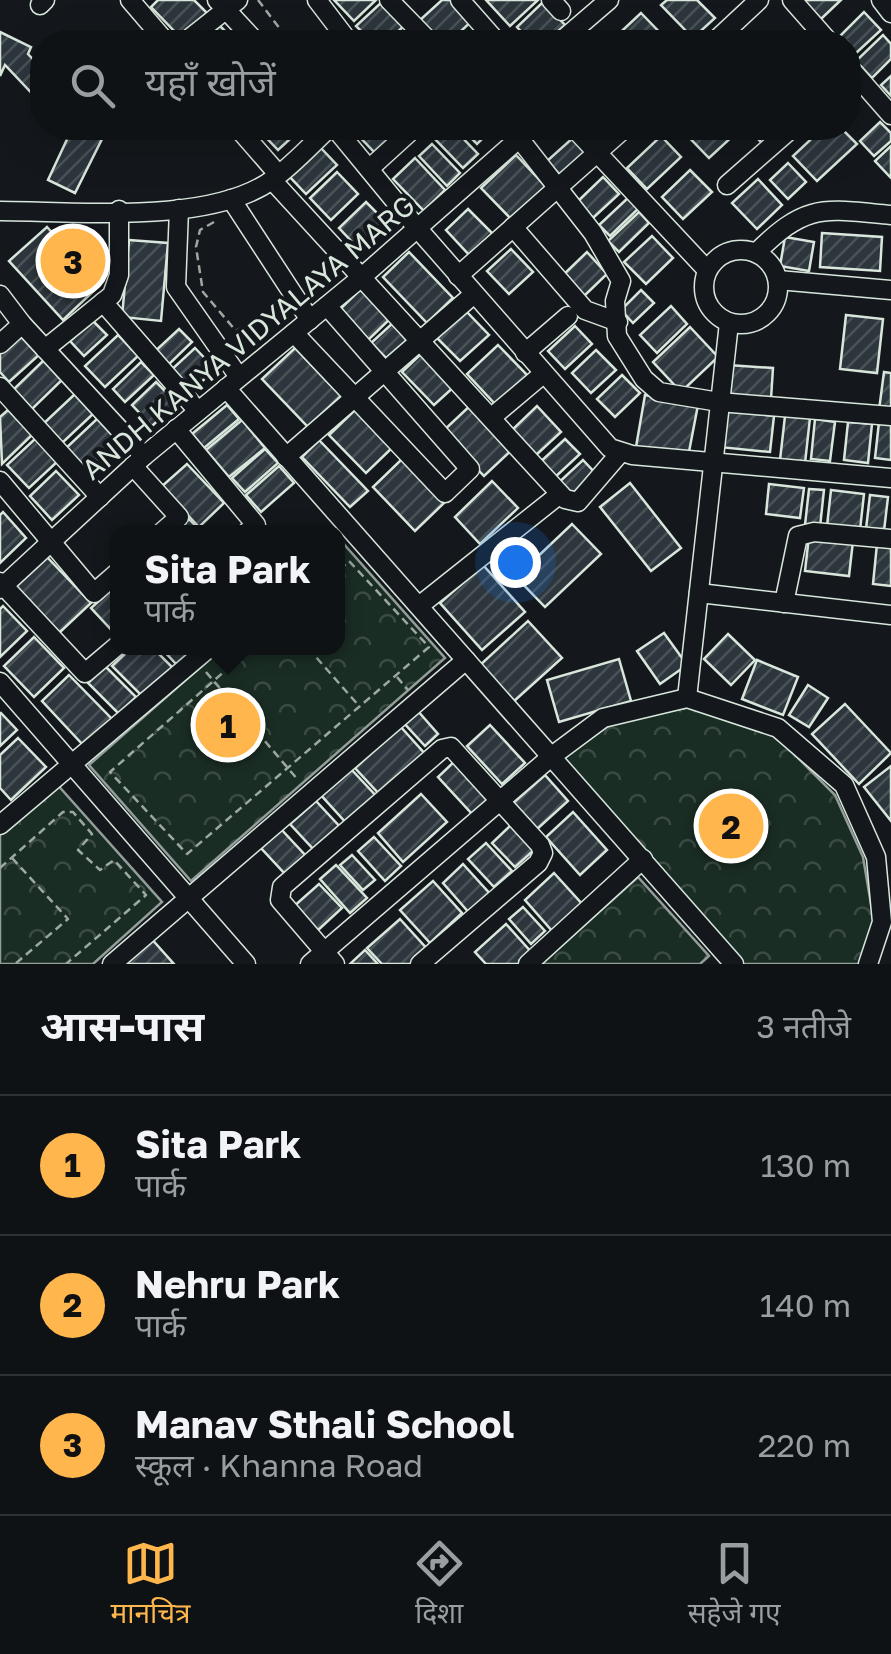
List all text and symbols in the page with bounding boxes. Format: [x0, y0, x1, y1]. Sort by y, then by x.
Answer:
search box [30, 30, 861, 140]
icon: search [65, 58, 120, 113]
text: यहाँ खोजें [145, 59, 276, 104]
street label: ANDH KANYA VIDYALAYA MARG [75, 188, 421, 486]
pin: 3 [40, 224, 106, 298]
popup [110, 525, 345, 655]
your location [490, 537, 541, 588]
text: Sita Park [144, 546, 311, 591]
text: पार्क [144, 591, 195, 629]
pin: 1 [196, 688, 260, 762]
pin: 2 [698, 788, 764, 864]
text: आस-पास [40, 1000, 204, 1050]
text: 3 नतीजे [756, 1007, 851, 1045]
text: Sita Park [135, 1121, 301, 1166]
text: 1 [64, 1146, 81, 1184]
text: 130 m [761, 1146, 851, 1184]
text: पार्क [135, 1166, 186, 1204]
text: Nehru Park [135, 1261, 340, 1306]
text: 2 [63, 1286, 82, 1324]
text: 140 m [760, 1286, 851, 1324]
text: पार्क [135, 1306, 186, 1344]
text: Manav Sthali School [135, 1401, 514, 1446]
text: 3 [63, 1426, 82, 1464]
text: 220 m [758, 1426, 851, 1464]
text: स्कूल · Khanna Road [135, 1446, 423, 1484]
tab: मानचित्र [111, 1536, 191, 1634]
tab: दिशा [412, 1536, 467, 1634]
tab: सहेजे गए [688, 1536, 780, 1634]

